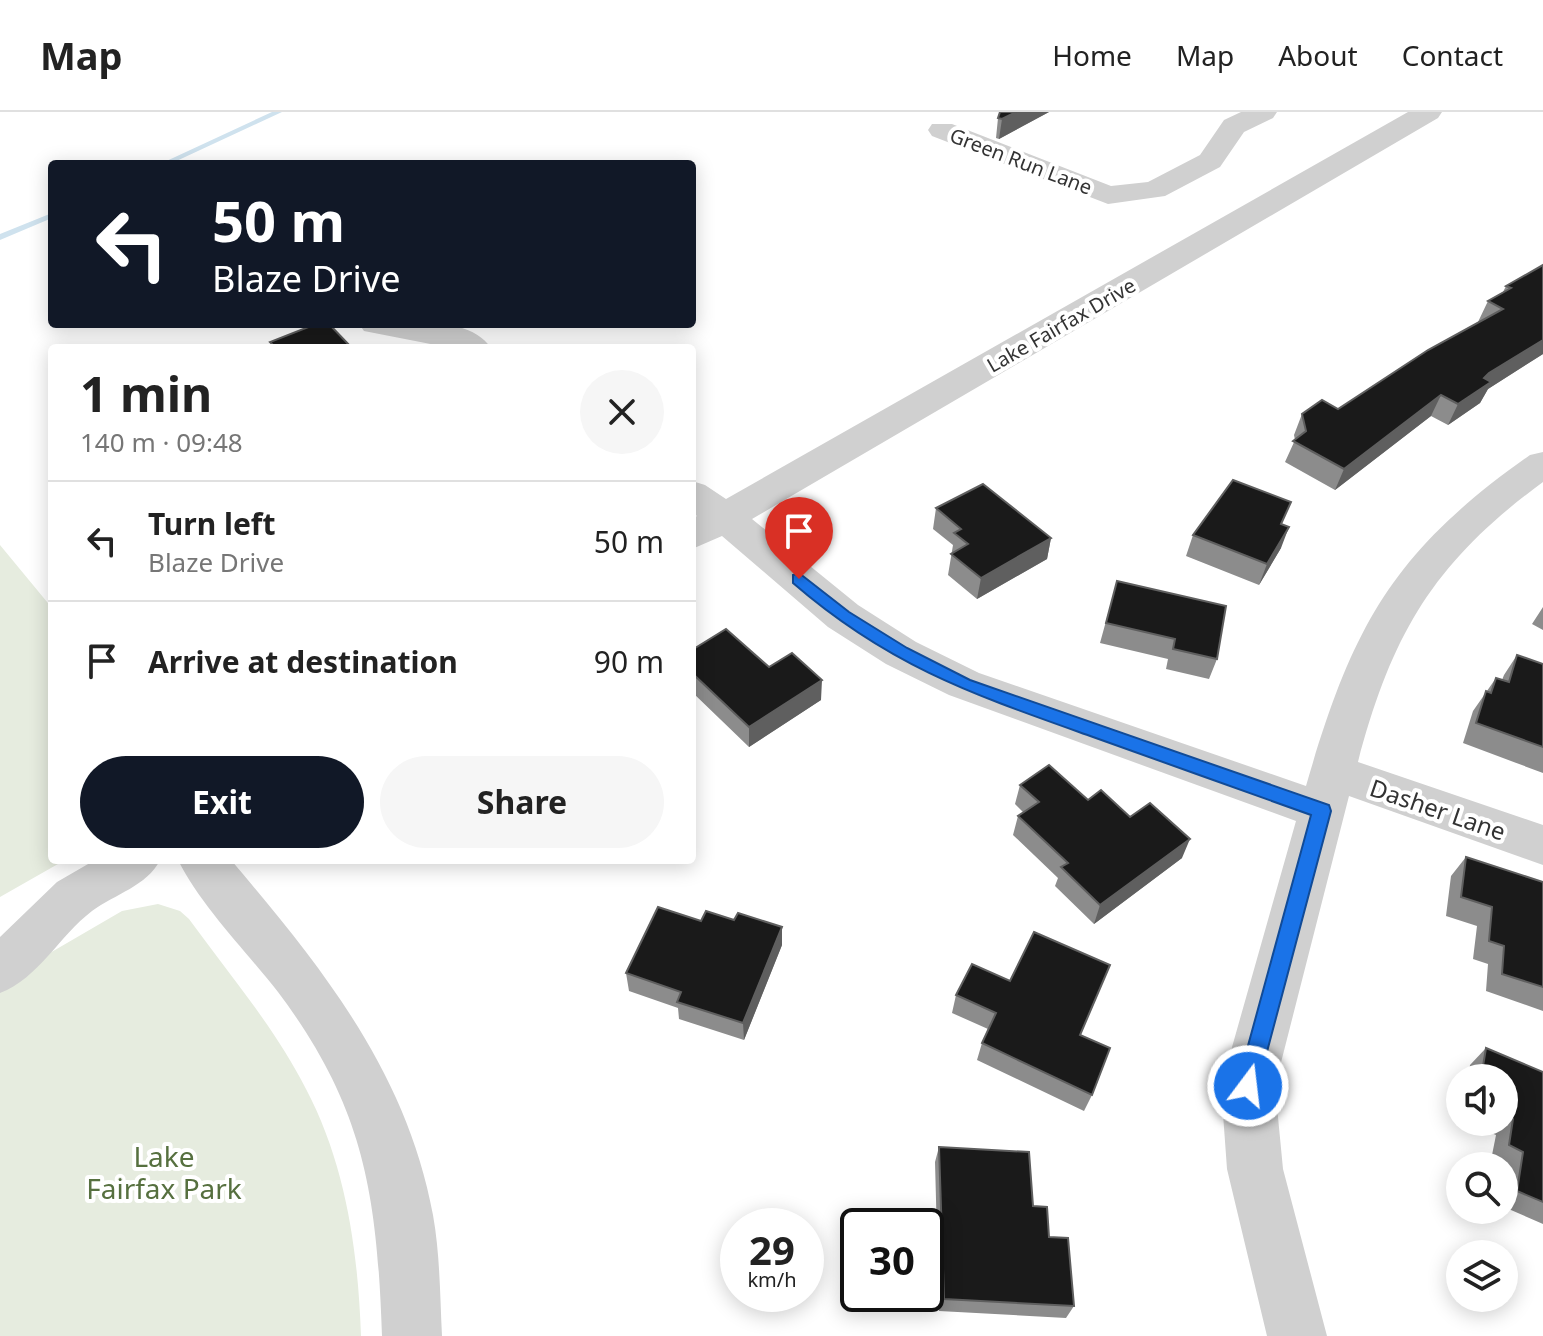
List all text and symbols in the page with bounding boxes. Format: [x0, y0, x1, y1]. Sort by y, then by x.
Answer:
text: Map [40, 29, 123, 81]
text: Home [1052, 36, 1132, 74]
text: Map [1176, 36, 1234, 74]
text: About [1278, 36, 1358, 74]
text: Contact [1402, 36, 1503, 74]
street label: Green Run Lane [946, 121, 1096, 201]
text: 50 m [212, 182, 345, 258]
icon: left [80, 192, 184, 296]
text: Blaze Drive [212, 254, 401, 303]
street label: Lake Fairfax Drive [982, 272, 1140, 378]
text: 1 min [80, 361, 212, 426]
button: close [580, 370, 664, 454]
text: 140 m · 09:48 [80, 424, 243, 460]
pin [765, 497, 833, 579]
text: Turn left [148, 503, 276, 544]
icon: arrive [777, 509, 821, 553]
icon: left [80, 519, 124, 563]
text: 50 m [594, 521, 664, 562]
text: Blaze Drive [148, 544, 284, 580]
icon: arrive [80, 639, 124, 683]
text: Arrive at destination [148, 641, 458, 682]
text: 90 m [594, 641, 664, 682]
button: Exit [80, 756, 364, 848]
button: Share [380, 756, 664, 848]
street label: Dasher Lane [1366, 770, 1510, 848]
position arrow [1206, 1044, 1290, 1128]
map controls [1446, 1064, 1518, 1312]
button: sound [1446, 1064, 1518, 1136]
park label: Lake Fairfax Park [86, 1137, 242, 1207]
button: search [1446, 1152, 1518, 1224]
speed limit sign: 30 [840, 1208, 944, 1312]
text: 29 [749, 1222, 795, 1277]
button: layers [1446, 1240, 1518, 1312]
text: km/h [747, 1266, 797, 1293]

